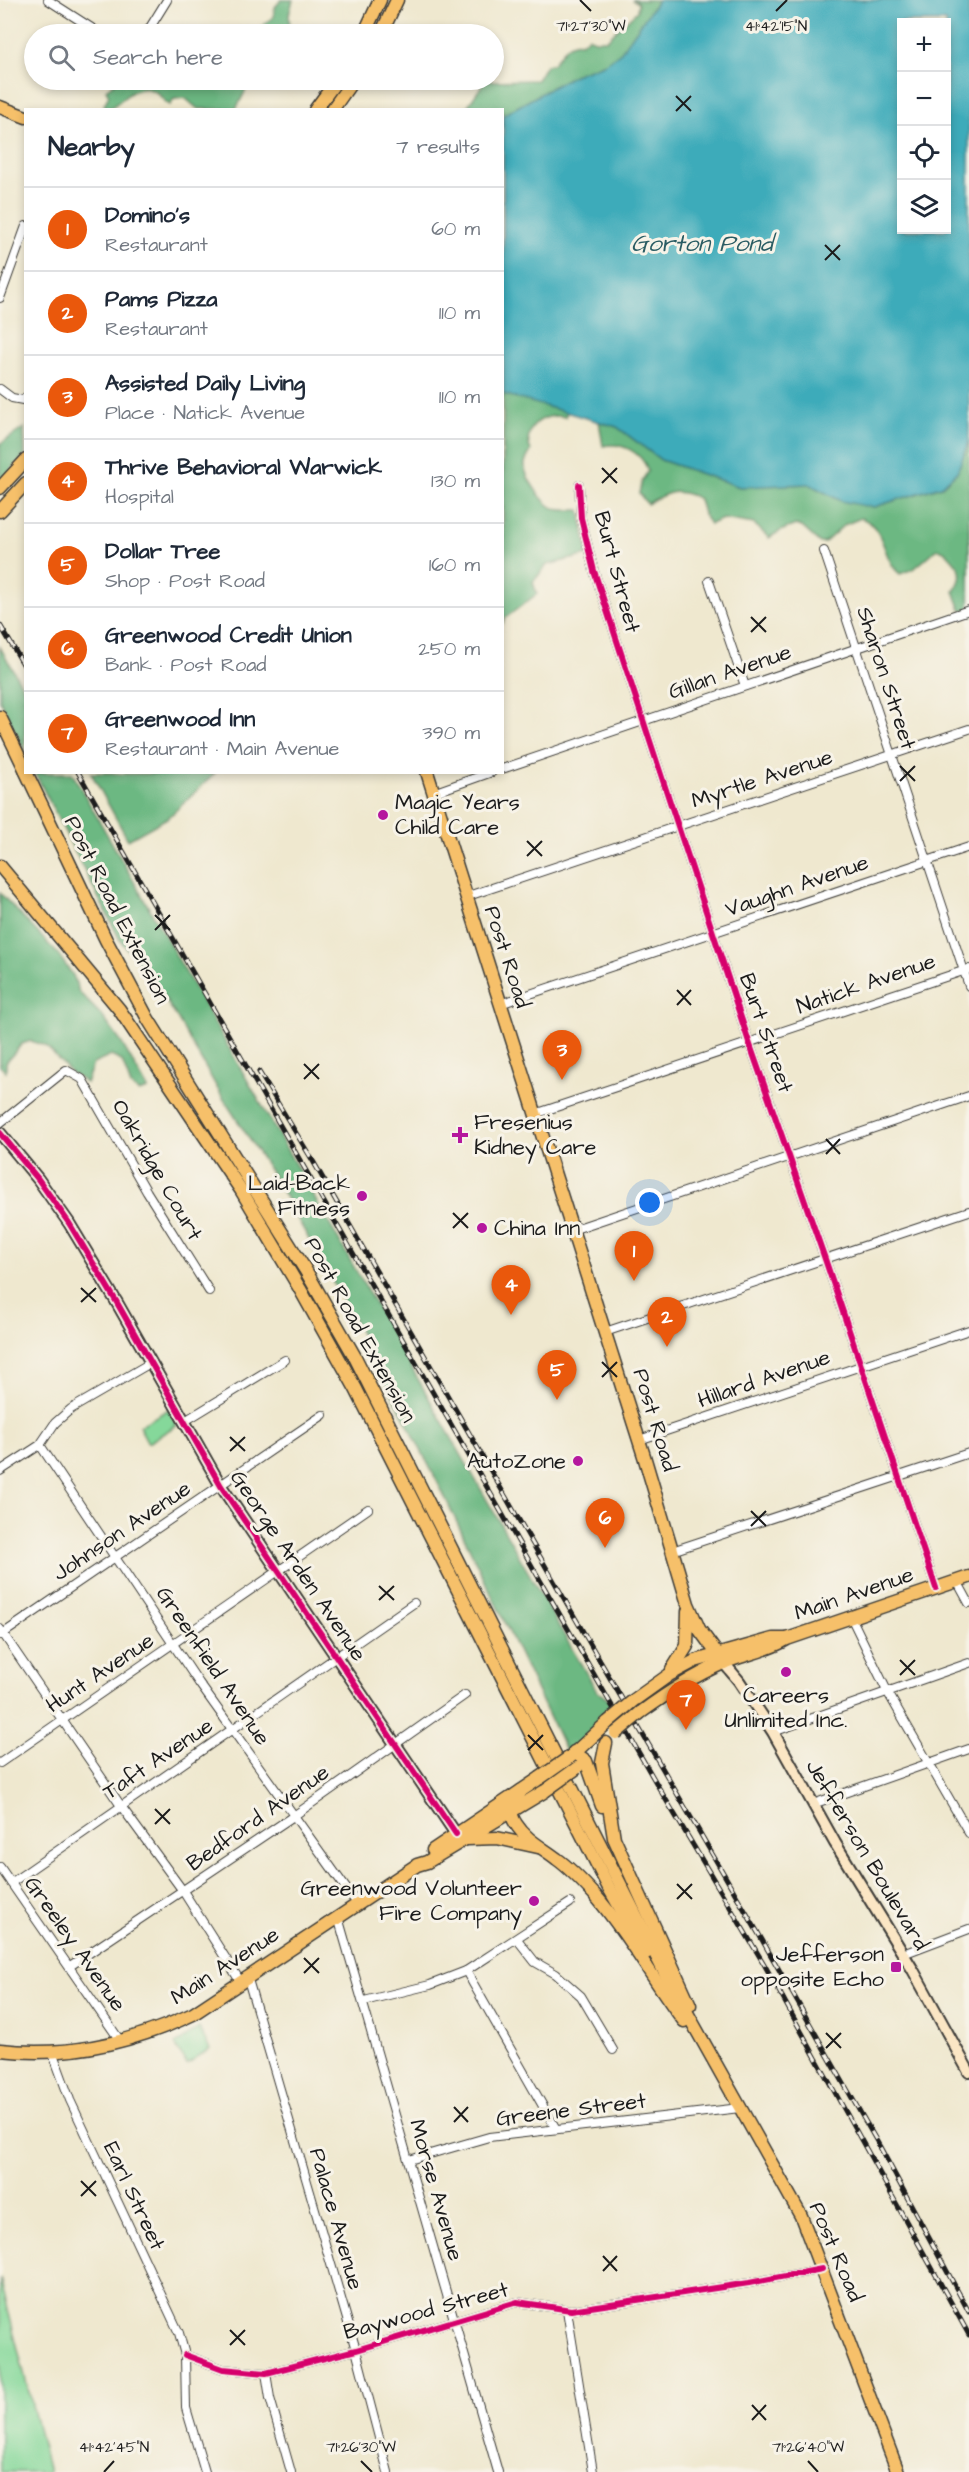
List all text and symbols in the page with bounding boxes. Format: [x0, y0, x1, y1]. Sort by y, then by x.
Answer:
text: 71°27'30"W [556, 16, 626, 37]
text: 41°42'15"N [745, 16, 807, 37]
map controls [897, 18, 951, 234]
button: + [897, 18, 951, 72]
search box [24, 24, 504, 90]
icon: search [45, 41, 78, 74]
text: Search here [93, 42, 223, 73]
button: − [897, 72, 951, 126]
button: locate [897, 126, 951, 180]
text: Nearby [48, 129, 135, 165]
text: 7 results [396, 133, 480, 161]
button: layers [897, 180, 951, 234]
text: Domino's [105, 200, 190, 231]
text: 1 [66, 215, 69, 243]
text: 60 m [431, 215, 480, 243]
water label: Gorton Pond [631, 227, 777, 261]
text: Restaurant [105, 231, 208, 259]
text: Pams Pizza [105, 284, 218, 315]
text: 2 [62, 299, 73, 327]
text: 110 m [439, 299, 480, 327]
text: Restaurant [105, 315, 208, 343]
text: Assisted Daily Living [105, 368, 305, 399]
text: 3 [62, 383, 73, 411]
text: 110 m [439, 383, 480, 411]
text: Place · Natick Avenue [105, 399, 305, 427]
text: Thrive Behavioral Warwick [105, 452, 382, 483]
text: 4 [61, 467, 74, 495]
text: 130 m [431, 467, 480, 495]
text: Hospital [105, 483, 174, 511]
street label: Burt Street [586, 508, 648, 636]
text: Dollar Tree [105, 536, 220, 567]
text: 5 [60, 551, 75, 579]
text: 160 m [429, 551, 480, 579]
text: Shop · Post Road [105, 567, 265, 595]
street label: Sharon Street [848, 603, 924, 753]
text: Greenwood Credit Union [105, 620, 352, 651]
text: 6 [61, 635, 74, 663]
text: 250 m [418, 635, 480, 663]
street label: Gillan Avenue [664, 636, 796, 707]
text: Bank · Post Road [105, 651, 267, 679]
text: Greenwood Inn [105, 704, 255, 735]
text: 7 [61, 719, 74, 747]
text: 390 m [422, 719, 480, 747]
text: Restaurant · Main Avenue [105, 735, 339, 763]
street label: Myrtle Avenue [687, 742, 837, 817]
place label: Magic Years Child Care [395, 787, 520, 843]
marker: Magic Years Child Care [376, 808, 390, 822]
street label: Post Road Extension [56, 811, 178, 1009]
street label: Vaughn Avenue [721, 847, 873, 926]
street label: Post Road [476, 902, 538, 1012]
street label: Natick Avenue [792, 946, 940, 1022]
street label: Burt Street [731, 969, 801, 1097]
pin: 3 [542, 1030, 582, 1080]
street label: Oakridge Court [103, 1094, 210, 1247]
place label: Fresenius Kidney Care [474, 1107, 597, 1164]
marker: Fresenius Kidney Care [451, 1126, 469, 1144]
place label: Laid-Back Fitness [248, 1168, 350, 1224]
your location [635, 1188, 664, 1217]
marker: Laid-Back Fitness [355, 1189, 369, 1203]
place label: China Inn [494, 1213, 580, 1244]
marker: China Inn [475, 1221, 489, 1235]
street label: Post Road Extension [296, 1232, 424, 1428]
pin: 1 [614, 1232, 654, 1281]
pin: 4 [492, 1266, 530, 1315]
pin: 2 [648, 1298, 686, 1347]
street label: Hillard Avenue [693, 1342, 835, 1416]
pin: 5 [538, 1350, 576, 1400]
street label: Post Road [625, 1365, 685, 1475]
place label: AutoZone [467, 1446, 566, 1477]
marker: AutoZone [571, 1454, 585, 1468]
street label: George Arden Avenue [222, 1464, 374, 1668]
street label: Johnson Avenue [47, 1473, 197, 1589]
pin: 6 [586, 1498, 624, 1548]
street label: Main Avenue [790, 1559, 918, 1629]
street label: Greenfield Avenue [148, 1580, 278, 1752]
street label: Hunt Avenue [40, 1625, 160, 1721]
marker: Careers Unlimited Inc. [779, 1665, 793, 1679]
pin: 7 [666, 1680, 706, 1730]
place label: Careers Unlimited Inc. [725, 1680, 847, 1736]
street label: Taft Avenue [97, 1711, 219, 1807]
street label: Jefferson Boulevard [798, 1754, 936, 1956]
street label: Bedford Avenue [180, 1757, 336, 1879]
street label: Greeley Avenue [16, 1870, 133, 2019]
place label: Greenwood Volunteer Fire Company [301, 1873, 522, 1930]
marker: Greenwood Volunteer Fire Company [527, 1894, 541, 1908]
street label: Main Avenue [165, 1919, 286, 2013]
place label: Jefferson opposite Echo [741, 1939, 885, 1995]
marker: Jefferson opposite Echo [889, 1960, 903, 1974]
street label: Greene Street [494, 2085, 648, 2135]
street label: Morse Avenue [401, 2116, 471, 2265]
street label: Earl Street [95, 2137, 173, 2255]
street label: Palace Avenue [301, 2145, 371, 2294]
street label: Post Road [801, 2197, 871, 2307]
street label: Baywood Street [340, 2274, 512, 2349]
text: 41°42'45"N [79, 2437, 149, 2458]
text: 71°26'30"W [326, 2437, 396, 2458]
text: 71°26'40"W [772, 2437, 844, 2458]

